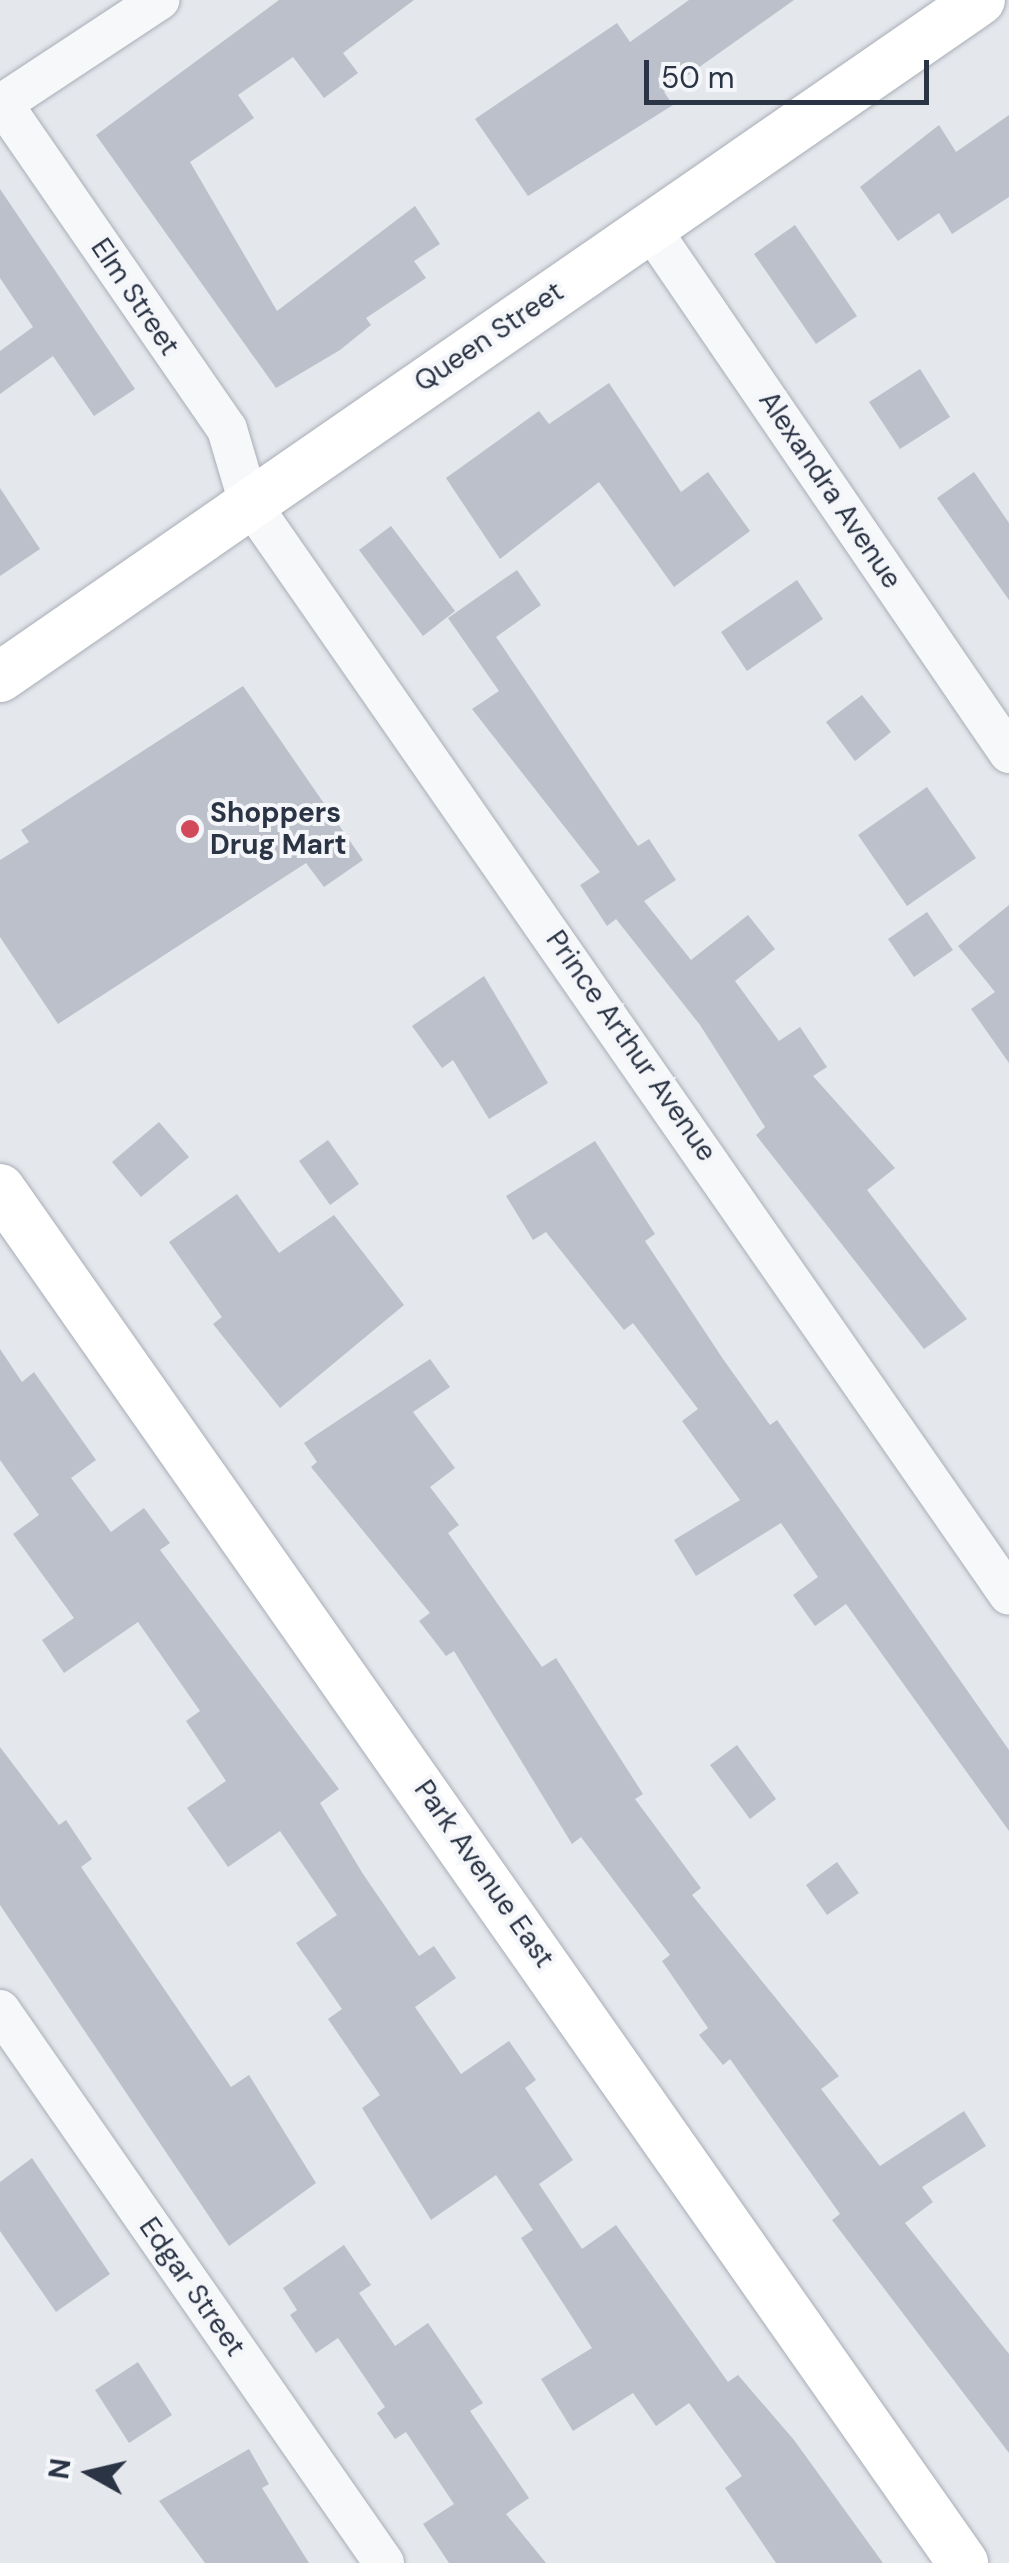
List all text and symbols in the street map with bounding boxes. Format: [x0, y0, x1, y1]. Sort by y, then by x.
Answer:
scale bar [649, 40, 934, 102]
text: 50 m [661, 58, 735, 97]
street label: Elm Street [84, 232, 186, 362]
street label: Queen Street [408, 275, 570, 399]
street label: Alexandra Avenue [752, 385, 908, 595]
place label: Shoppers Drug Mart [210, 796, 347, 862]
marker: Shoppers Drug Mart [179, 818, 201, 840]
street label: Prince Arthur Avenue [539, 924, 723, 1168]
street label: Park Avenue East [407, 1774, 561, 1974]
street label: Edgar Street [132, 2211, 252, 2363]
north arrow [40, 2423, 140, 2523]
text: N [40, 2456, 80, 2481]

